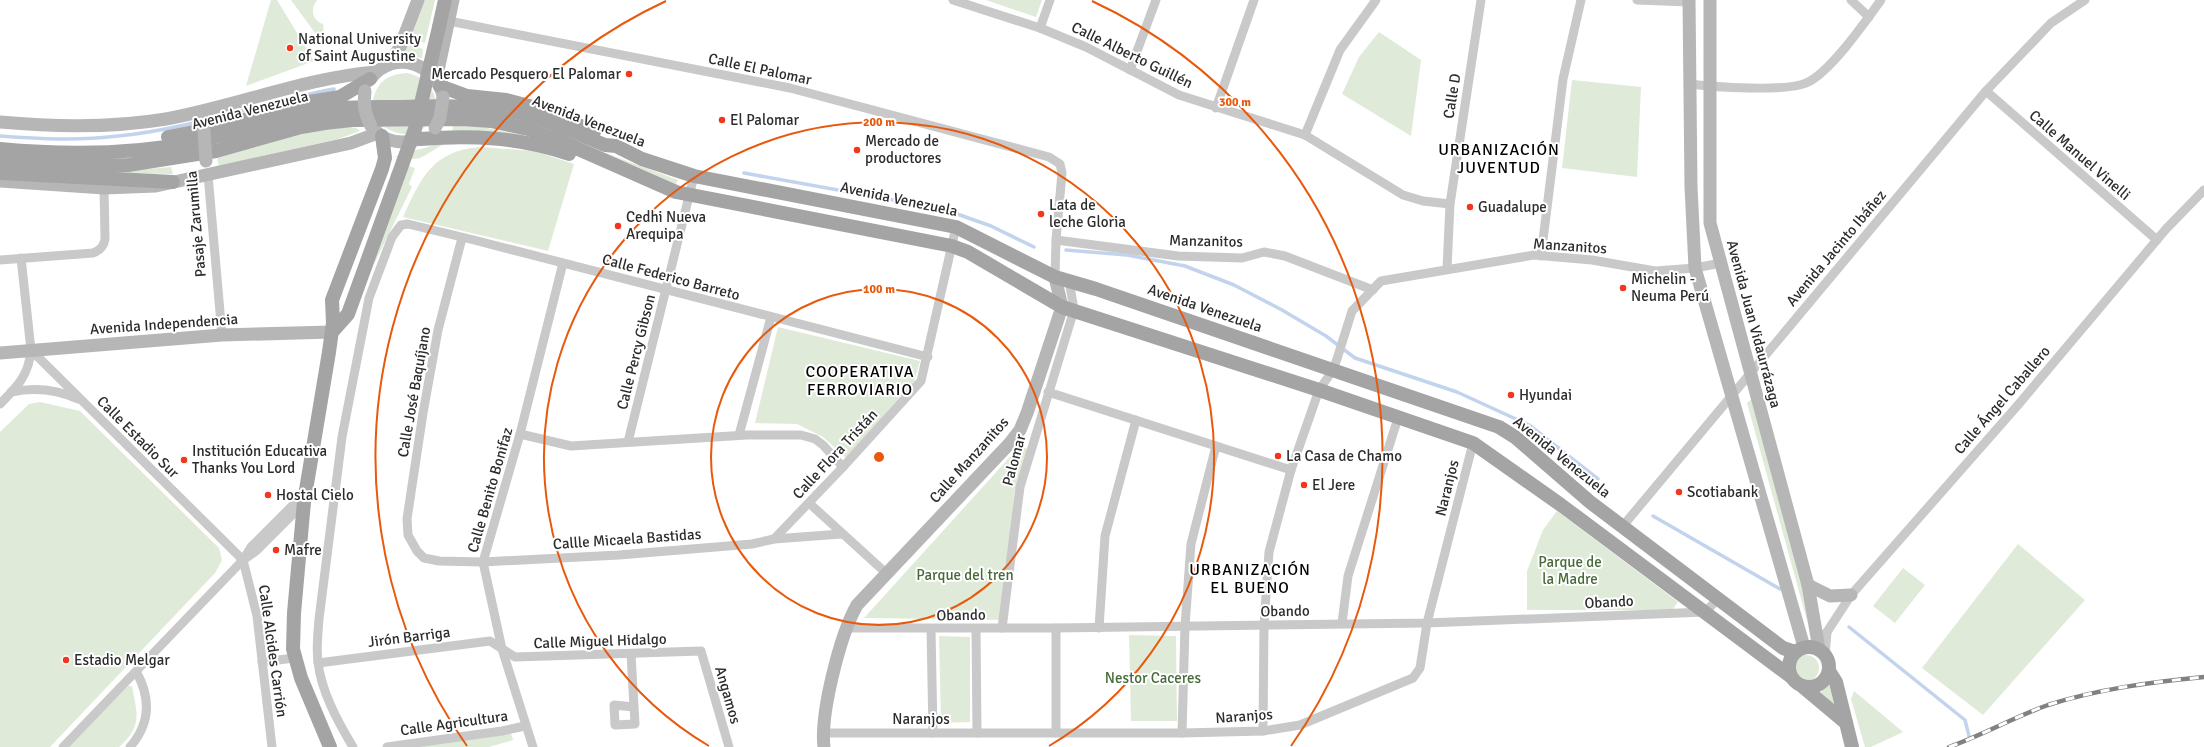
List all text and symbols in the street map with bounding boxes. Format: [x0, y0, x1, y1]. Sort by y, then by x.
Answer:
street label: Calle Alberto Guillén [1068, 18, 1196, 92]
place label: National University of Saint Augustine [298, 30, 421, 65]
marker: National University of Saint Augustine [285, 43, 295, 53]
street label: Calle El Palomar [707, 49, 814, 89]
place label: Mercado Pesquero El Palomar [431, 65, 621, 83]
marker: Mercado Pesquero El Palomar [624, 69, 634, 79]
street label: Calle D [1440, 72, 1464, 120]
street label: Avenida Venezuela [190, 87, 310, 133]
street label: Avenida Venezuela [530, 91, 648, 151]
text: 300 m [1219, 95, 1251, 110]
street label: Calle Manuel Vinelli [2026, 106, 2134, 204]
place label: El Palomar [730, 111, 800, 129]
marker: El Palomar [717, 115, 727, 125]
text: 200 m [863, 115, 895, 130]
place label: Mercado de productores [865, 132, 942, 167]
district label: URBANIZACIÓN JUVENTUD [1438, 140, 1560, 178]
marker: Mercado de productores [852, 145, 862, 155]
street label: Pasaje Zarumilla [182, 170, 210, 278]
street label: Avenida Venezuela [839, 178, 959, 220]
street label: Avenida Jacinto Ibáñez [1782, 186, 1890, 310]
place label: Lata de leche Gloria [1049, 196, 1126, 231]
place label: Guadalupe [1478, 198, 1547, 216]
marker: Guadalupe [1465, 202, 1475, 212]
place label: Cedhi Nueva Arequipa [626, 208, 706, 243]
marker: Lata de leche Gloria [1036, 209, 1046, 219]
marker: Cedhi Nueva Arequipa [613, 221, 623, 231]
street label: Manzanitos [1169, 231, 1244, 251]
street label: Manzanitos [1533, 234, 1608, 258]
street label: Avenida Juan Vidaurrázaga [1723, 238, 1785, 410]
street label: Calle Federico Barreto [600, 250, 742, 304]
place label: Michelin - Neuma Perú [1631, 270, 1709, 305]
street label: Avenida Venezuela [1146, 280, 1264, 336]
text: 100 m [863, 282, 895, 297]
marker: Michelin - Neuma Perú [1618, 283, 1628, 293]
street label: Calle Percy Gibson [613, 292, 659, 412]
street label: Avenida Independencia [89, 310, 239, 338]
street label: Calle José Baquíjano [394, 325, 434, 459]
street label: Calle Ángel Caballero [1949, 341, 2054, 458]
district label: COOPERATIVA FERROVIARIO [806, 362, 914, 400]
place label: Hyundai [1519, 386, 1572, 404]
marker: Hyundai [1506, 390, 1516, 400]
street label: Calle Estadio Sur [93, 392, 183, 482]
street label: Calle Flora Tristán [789, 405, 881, 503]
street label: Avenida Venezuela [1510, 412, 1614, 502]
street label: Calle Manzanitos [926, 413, 1013, 507]
street label: Calle Benito Bonifaz [464, 425, 517, 555]
street label: Palomar [998, 432, 1030, 488]
place label: Institución Educativa Thanks You Lord [192, 442, 327, 477]
place label: La Casa de Chamo [1286, 447, 1402, 465]
centre of rings [872, 450, 886, 464]
marker: La Casa de Chamo [1273, 451, 1283, 461]
marker: Institución Educativa Thanks You Lord [179, 455, 189, 465]
street label: Naranjos [1431, 457, 1463, 518]
place label: El Jere [1312, 476, 1355, 494]
marker: El Jere [1299, 480, 1309, 490]
place label: Scotiabank [1687, 483, 1759, 501]
place label: Hostal Cielo [276, 486, 354, 504]
marker: Scotiabank [1674, 487, 1684, 497]
marker: Hostal Cielo [263, 490, 273, 500]
street label: Callle Micaela Bastidas [552, 525, 702, 553]
place label: Mafre [284, 541, 322, 559]
marker: Mafre [271, 545, 281, 555]
park label: Parque de la Madre [1538, 553, 1602, 588]
district label: URBANIZACIÓN EL BUENO [1189, 560, 1311, 598]
park label: Parque del tren [916, 566, 1014, 584]
street label: Calle Alcides Carrión [255, 584, 291, 718]
street label: Obando [1584, 592, 1634, 612]
street label: Obando [1260, 602, 1310, 620]
street label: Obando [936, 606, 986, 624]
street label: Jirón Barriga [367, 623, 451, 651]
street label: Calle Miguel Hidalgo [533, 630, 667, 652]
place label: Estadio Melgar [74, 651, 170, 669]
marker: Estadio Melgar [61, 655, 71, 665]
street label: Angamos [711, 664, 745, 726]
park label: Nestor Caceres [1105, 669, 1202, 687]
street label: Naranjos [1215, 705, 1274, 727]
street label: Calle Agricultura [399, 707, 509, 739]
street label: Naranjos [892, 710, 950, 728]

